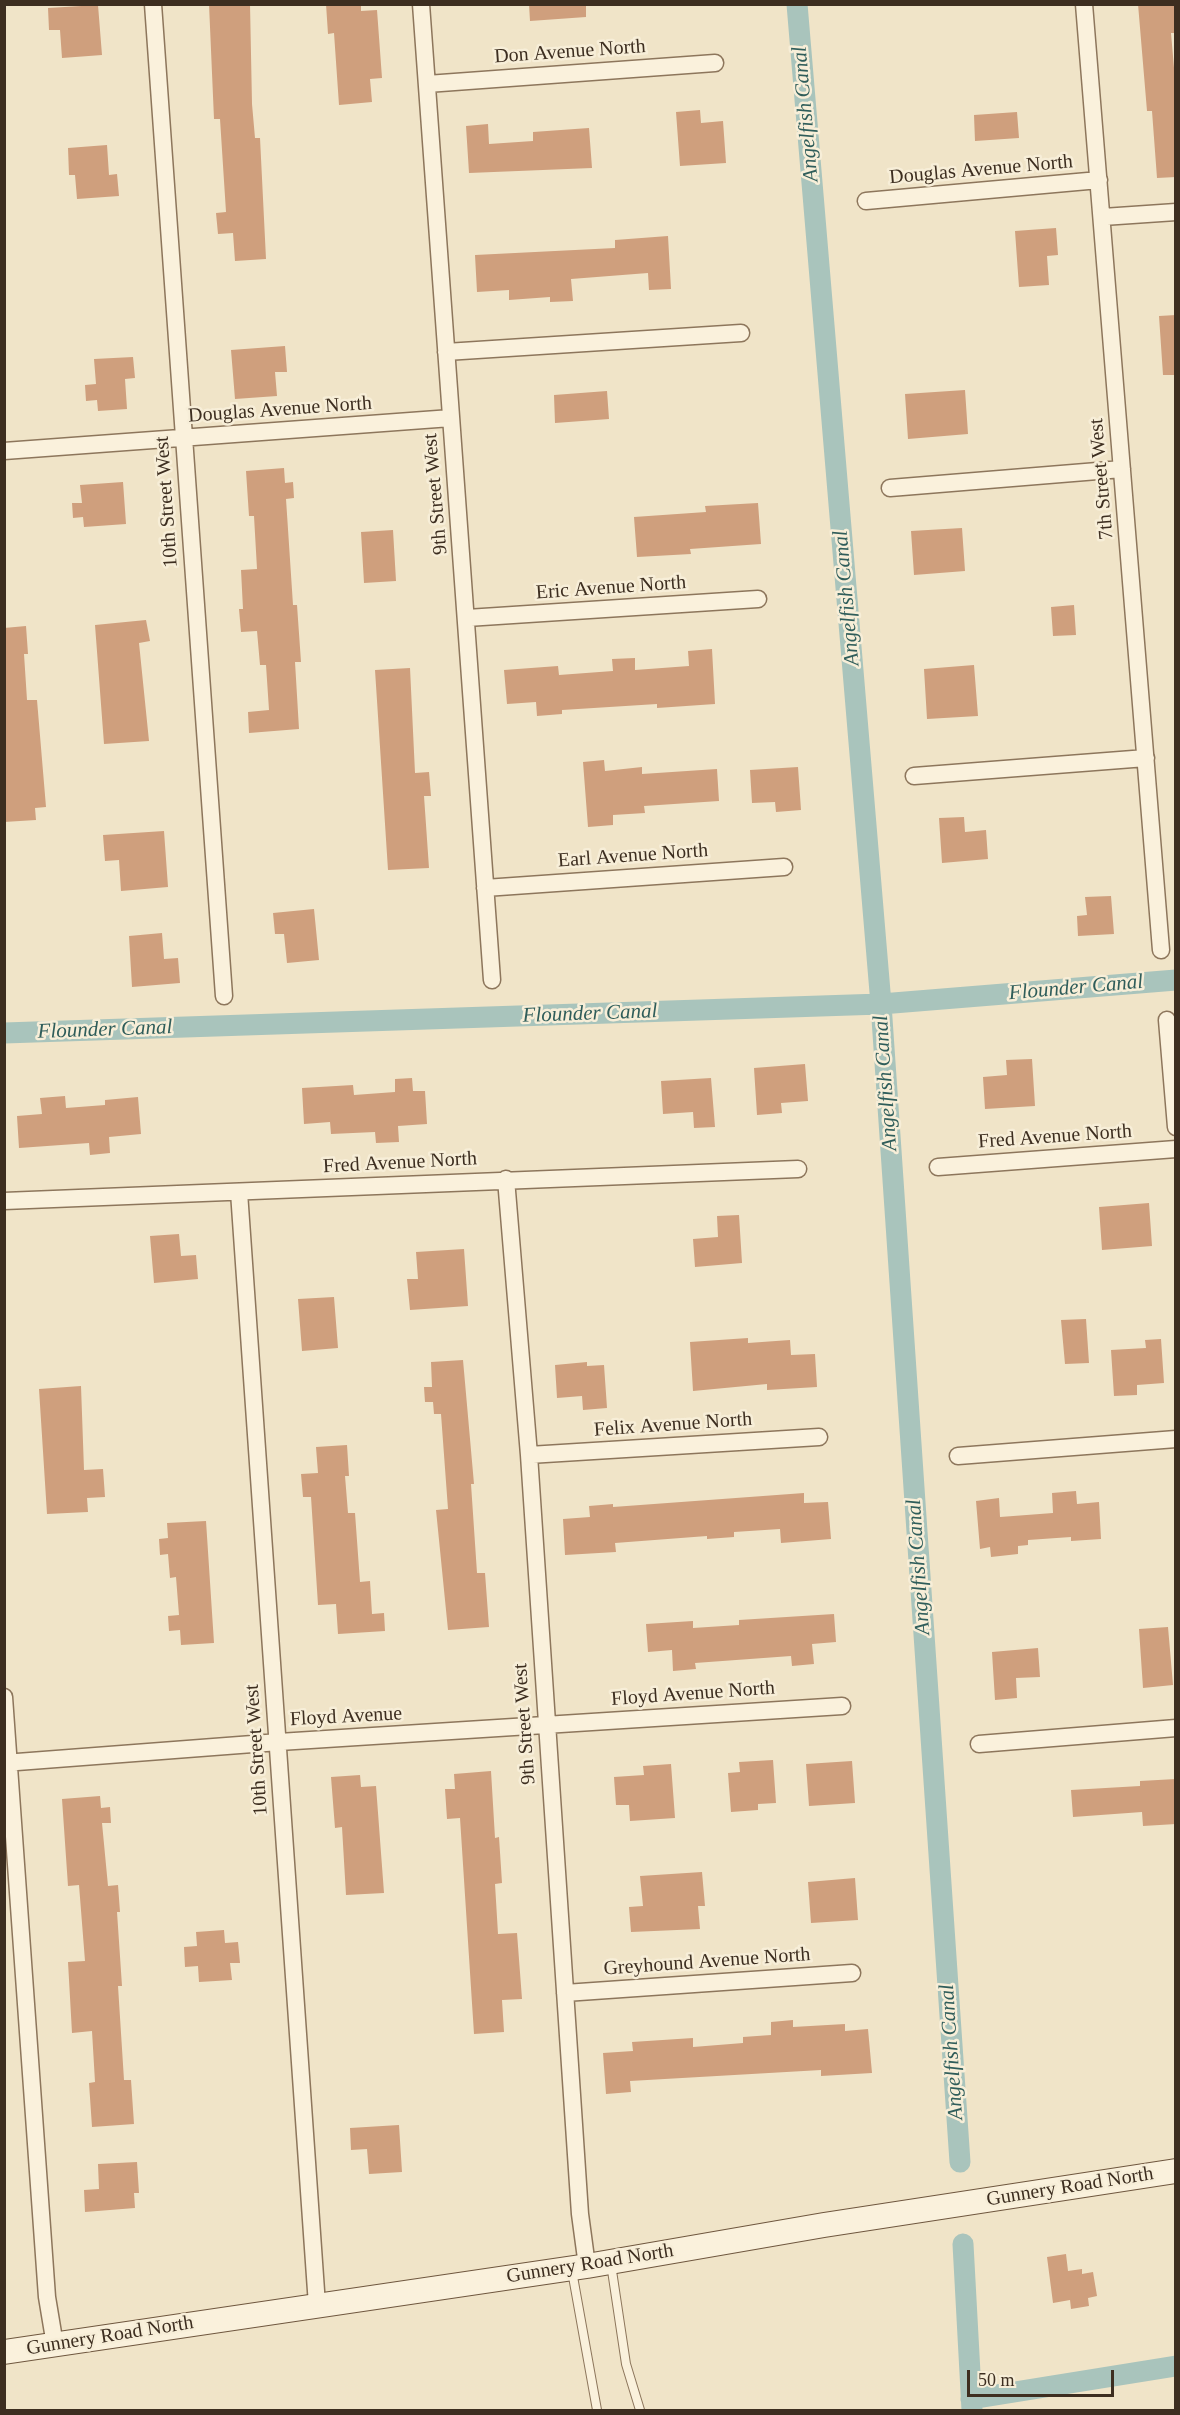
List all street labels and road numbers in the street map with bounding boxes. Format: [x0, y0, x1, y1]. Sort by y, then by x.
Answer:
street label: Don Avenue North [493, 35, 647, 69]
street label: Douglas Avenue North [888, 150, 1074, 190]
street label: Douglas Avenue North [187, 392, 373, 428]
street label: 7th Street West [1085, 417, 1119, 541]
street label: 9th Street West [419, 432, 453, 556]
street label: 10th Street West [150, 435, 184, 569]
street label: Eric Avenue North [535, 571, 687, 605]
street label: Earl Avenue North [557, 839, 709, 873]
street label: Fred Avenue North [977, 1120, 1133, 1154]
street label: Fred Avenue North [322, 1147, 478, 1179]
street label: Felix Avenue North [593, 1408, 753, 1442]
street label: 9th Street West [509, 1662, 541, 1786]
street label: Floyd Avenue North [610, 1676, 776, 1712]
street label: 10th Street West [240, 1683, 274, 1817]
street label: Floyd Avenue [289, 1702, 403, 1732]
street label: Greyhound Avenue North [603, 1943, 811, 1981]
street label: Gunnery Road North [985, 2162, 1155, 2212]
street label: Gunnery Road North [505, 2239, 675, 2289]
street label: Gunnery Road North [25, 2311, 195, 2361]

